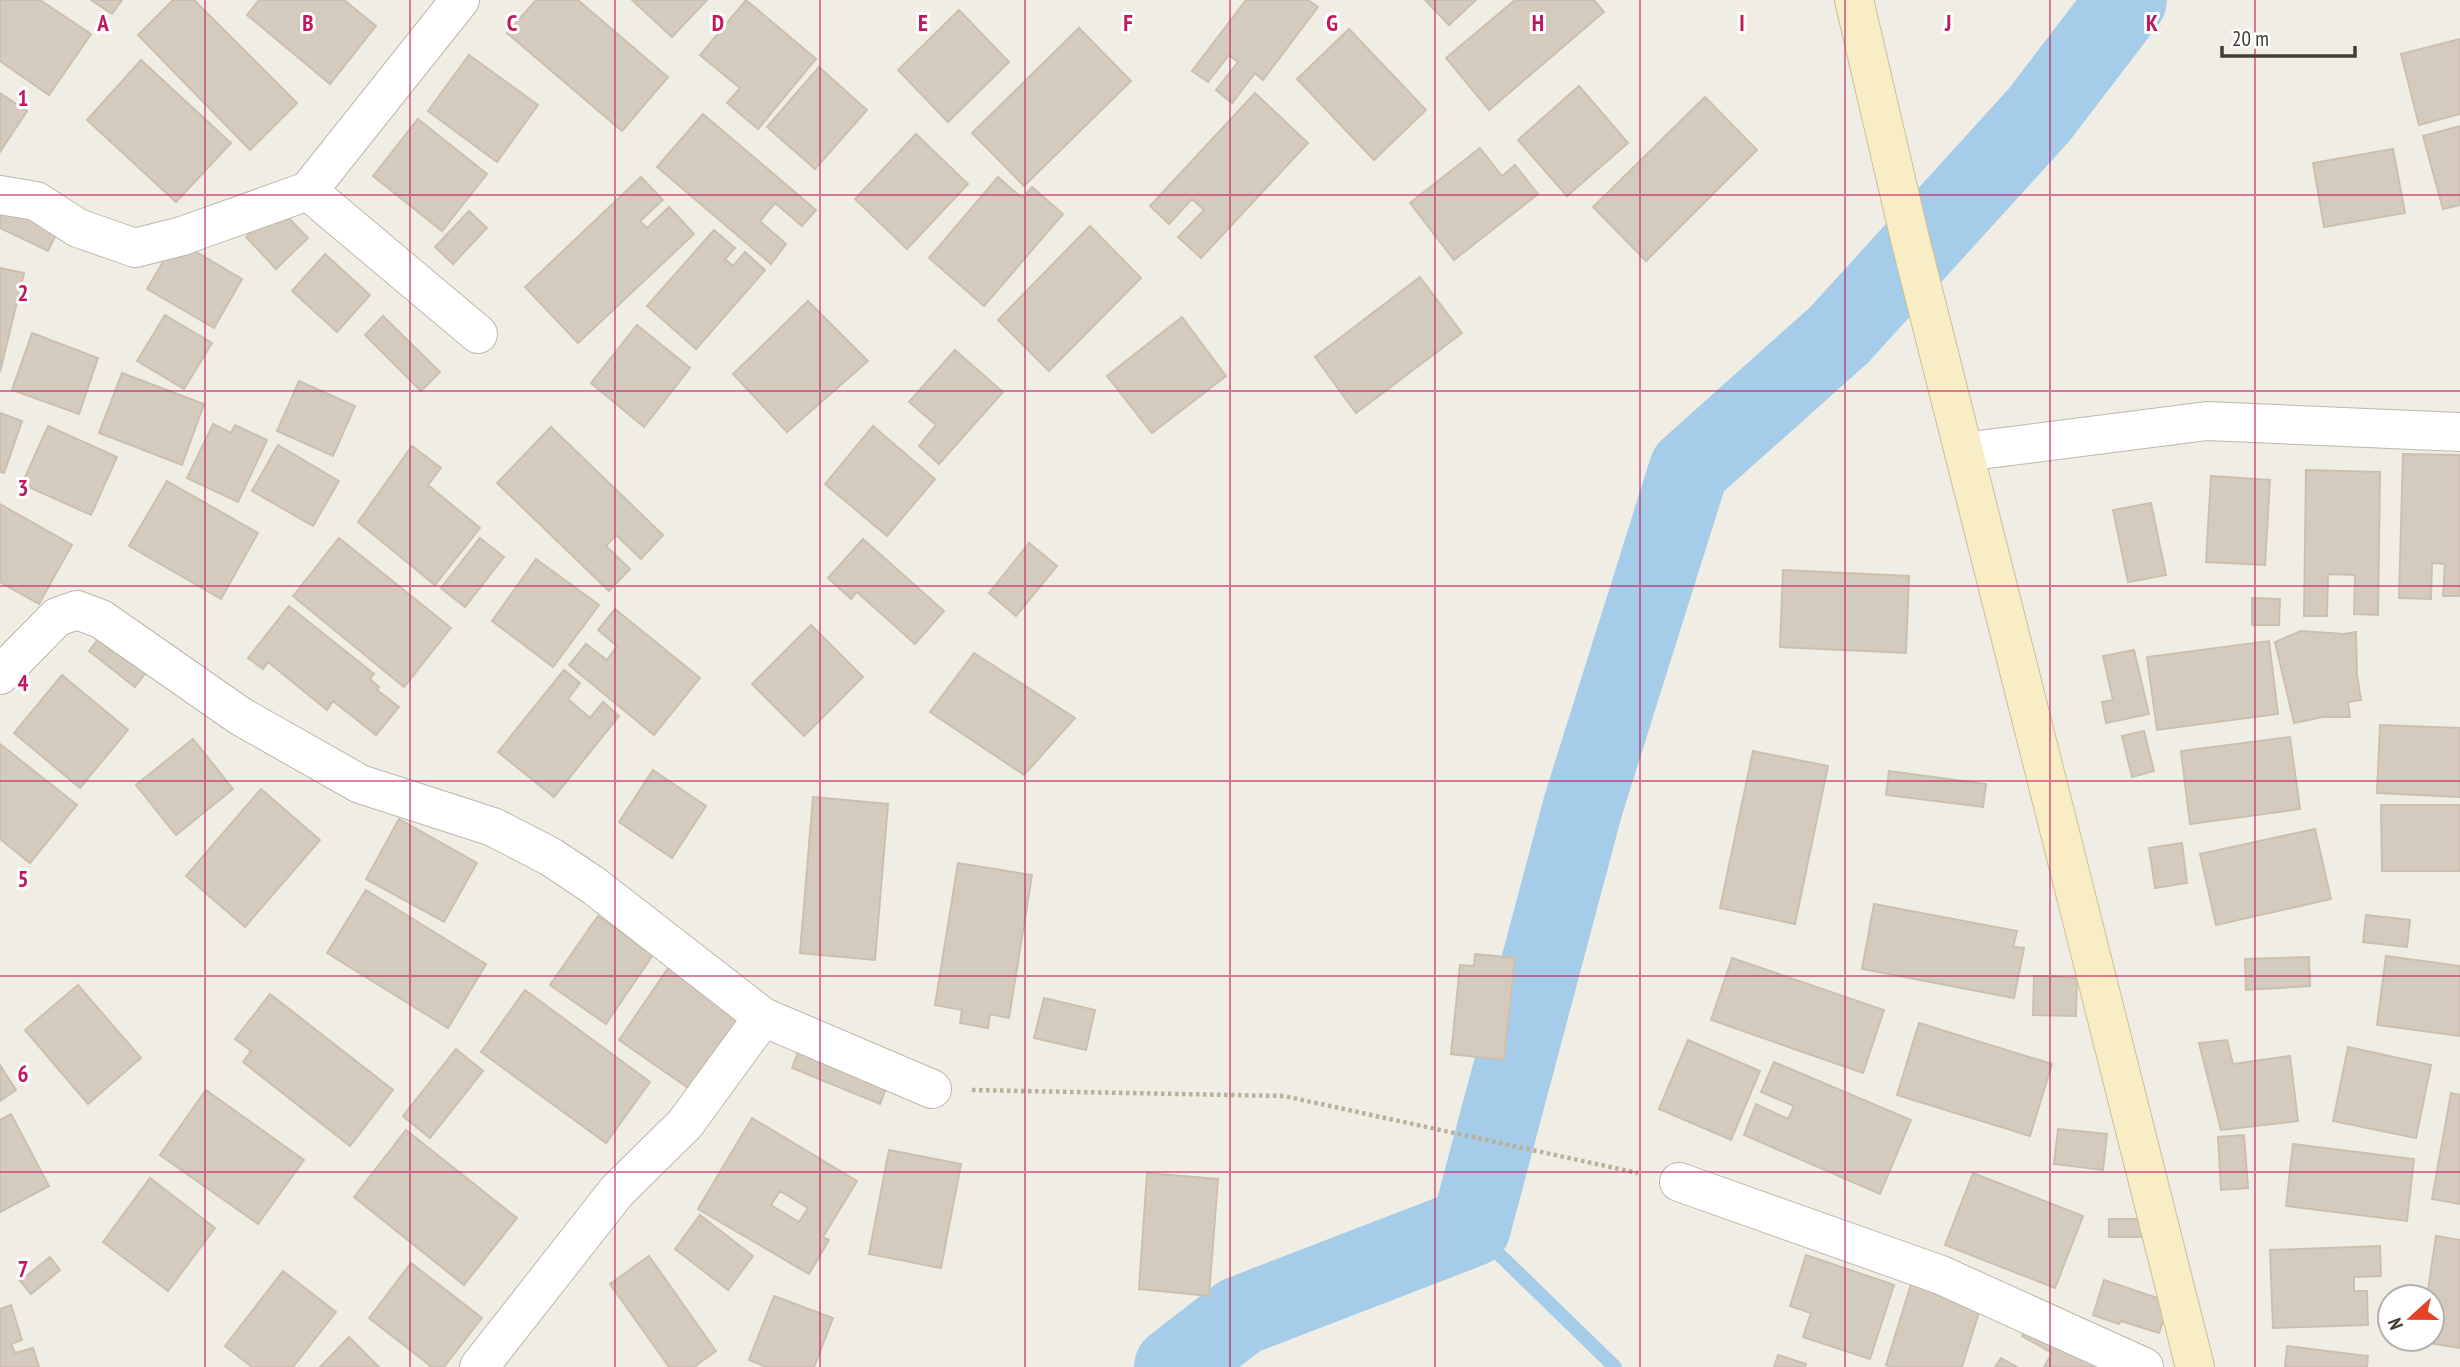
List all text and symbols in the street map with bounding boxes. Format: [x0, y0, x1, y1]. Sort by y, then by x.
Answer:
text: A [96, 8, 109, 37]
text: B [302, 8, 314, 37]
text: C [507, 8, 518, 37]
text: D [712, 8, 724, 37]
text: E [918, 8, 928, 37]
text: F [1123, 8, 1133, 37]
text: G [1326, 8, 1338, 37]
text: H [1532, 8, 1544, 37]
text: I [1739, 8, 1745, 37]
text: J [1944, 8, 1951, 37]
text: K [2146, 8, 2158, 37]
scale bar [2222, 14, 2355, 58]
text: 20 m [2232, 25, 2269, 52]
text: 1 [18, 83, 29, 112]
text: 2 [18, 278, 29, 307]
text: 3 [18, 473, 29, 502]
text: 4 [18, 668, 29, 697]
text: 5 [18, 864, 29, 893]
text: 6 [18, 1059, 29, 1088]
text: 7 [18, 1254, 29, 1283]
north arrow [2376, 1283, 2446, 1353]
text: N [2382, 1315, 2408, 1333]

